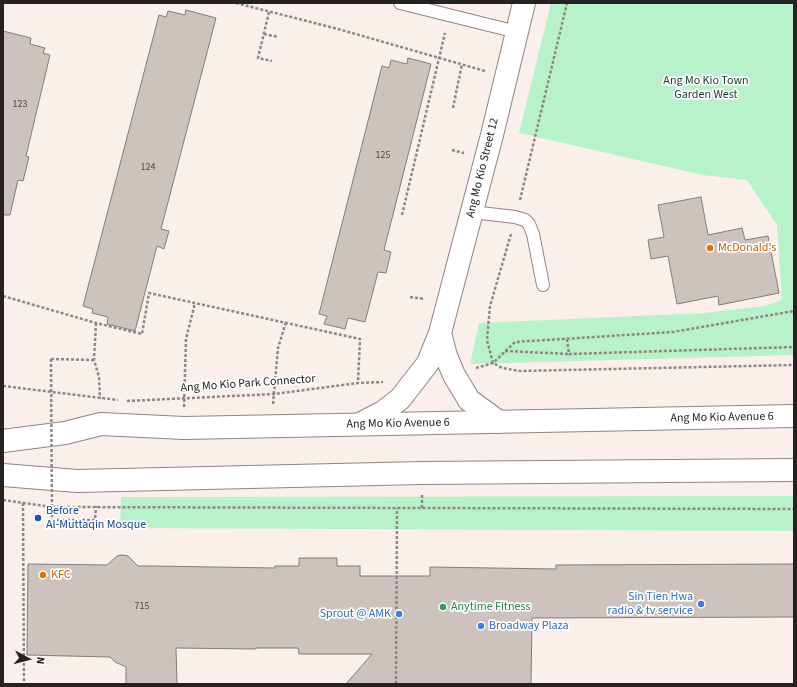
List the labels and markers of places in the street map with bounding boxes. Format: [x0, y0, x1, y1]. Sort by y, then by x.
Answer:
place label: McDonald's [718, 241, 776, 255]
marker: McDonald's [705, 243, 715, 253]
place label: Before Al-Muttaqin Mosque [46, 504, 146, 532]
marker: Before Al-Muttaqin Mosque [33, 513, 43, 523]
place label: KFC [51, 568, 71, 582]
marker: KFC [38, 570, 48, 580]
place label: Sin Tien Hwa radio & tv service [608, 590, 693, 618]
marker: Sin Tien Hwa radio & tv service [696, 599, 706, 609]
place label: Anytime Fitness [451, 600, 530, 614]
marker: Anytime Fitness [438, 602, 448, 612]
place label: Sprout @ AMK [320, 607, 391, 621]
marker: Sprout @ AMK [394, 609, 404, 619]
place label: Broadway Plaza [489, 619, 568, 633]
marker: Broadway Plaza [476, 621, 486, 631]

